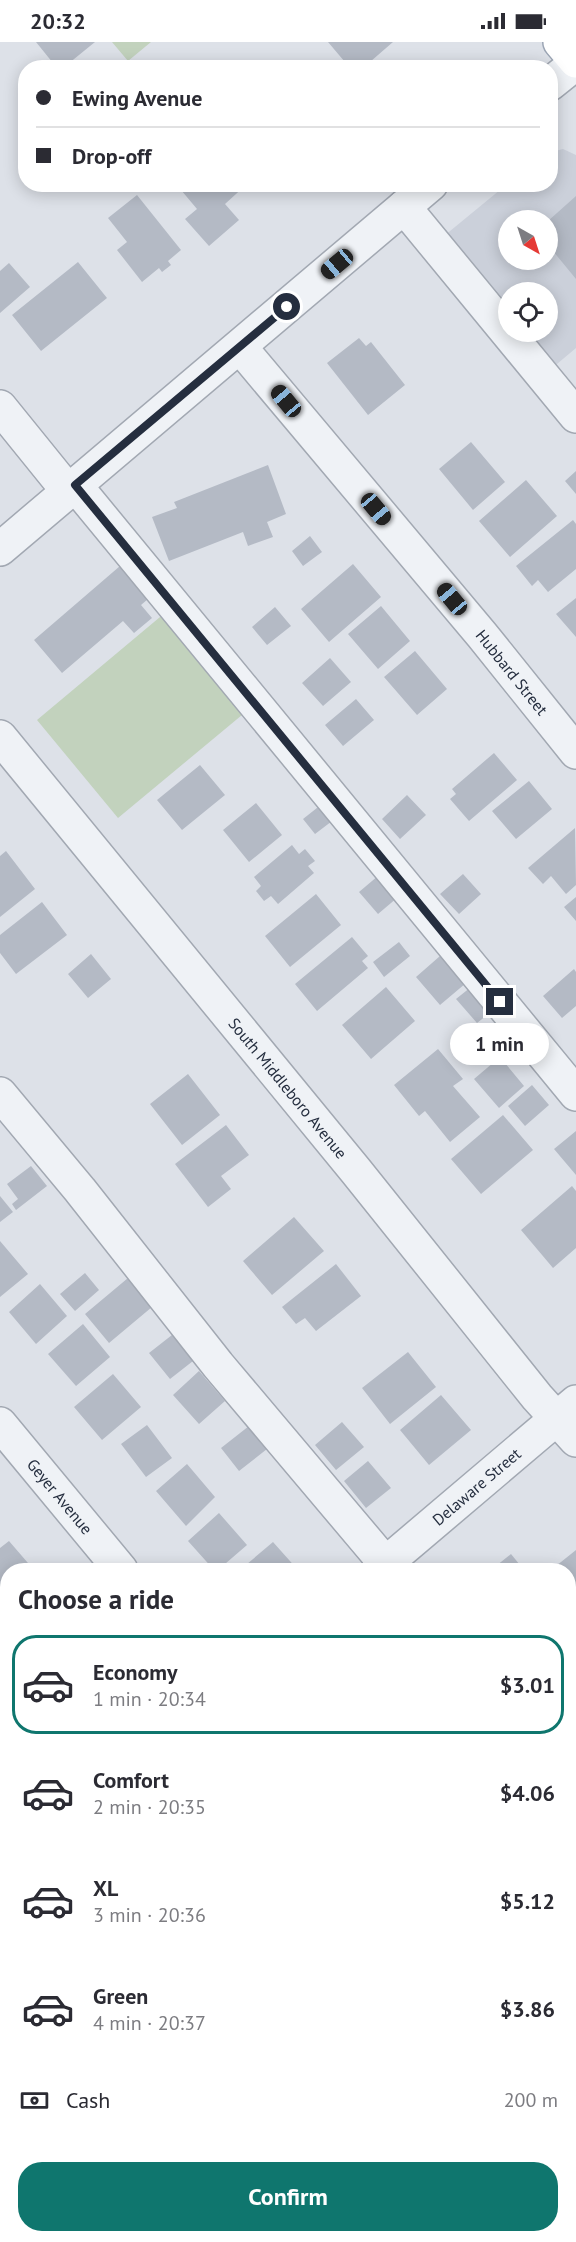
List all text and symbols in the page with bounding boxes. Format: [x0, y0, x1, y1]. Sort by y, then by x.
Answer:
text: 20:32 [30, 7, 86, 35]
text: Ewing Avenue [72, 84, 202, 112]
text: Drop-off [72, 142, 151, 170]
north arrow [498, 210, 558, 270]
map controls [498, 210, 558, 342]
car [317, 246, 357, 282]
button: locate [498, 282, 558, 342]
route start [273, 293, 300, 320]
car [268, 381, 304, 421]
car [358, 489, 394, 529]
car [434, 579, 470, 619]
street label: Hubbard Street [472, 626, 553, 719]
route end [486, 988, 513, 1015]
street label: South Middleboro Avenue [224, 1014, 352, 1162]
callout: 1 min [450, 1023, 550, 1065]
text: 1 min [475, 1031, 524, 1057]
street label: Delaware Street [428, 1443, 525, 1530]
street label: Geyer Avenue [23, 1454, 97, 1538]
text: Choose a ride [18, 1582, 174, 1616]
icon: car [21, 1658, 75, 1712]
text: Economy [93, 1658, 177, 1686]
text: $3.01 [500, 1671, 555, 1699]
text: 1 min · 20:34 [93, 1686, 206, 1712]
icon: car [21, 1766, 75, 1820]
text: Comfort [93, 1766, 169, 1794]
text: $4.06 [500, 1779, 555, 1807]
text: 2 min · 20:35 [93, 1794, 206, 1820]
icon: car [21, 1874, 75, 1928]
text: XL [93, 1874, 118, 1902]
text: $5.12 [500, 1887, 555, 1915]
text: 3 min · 20:36 [93, 1902, 206, 1928]
icon: car [21, 1982, 75, 2036]
text: Green [93, 1982, 148, 2010]
text: $3.86 [500, 1995, 555, 2023]
text: 4 min · 20:37 [93, 2010, 206, 2036]
icon: cash [18, 2084, 51, 2117]
text: Cash [66, 2086, 110, 2114]
text: 200 m [504, 2087, 558, 2113]
button: Confirm [18, 2162, 558, 2231]

